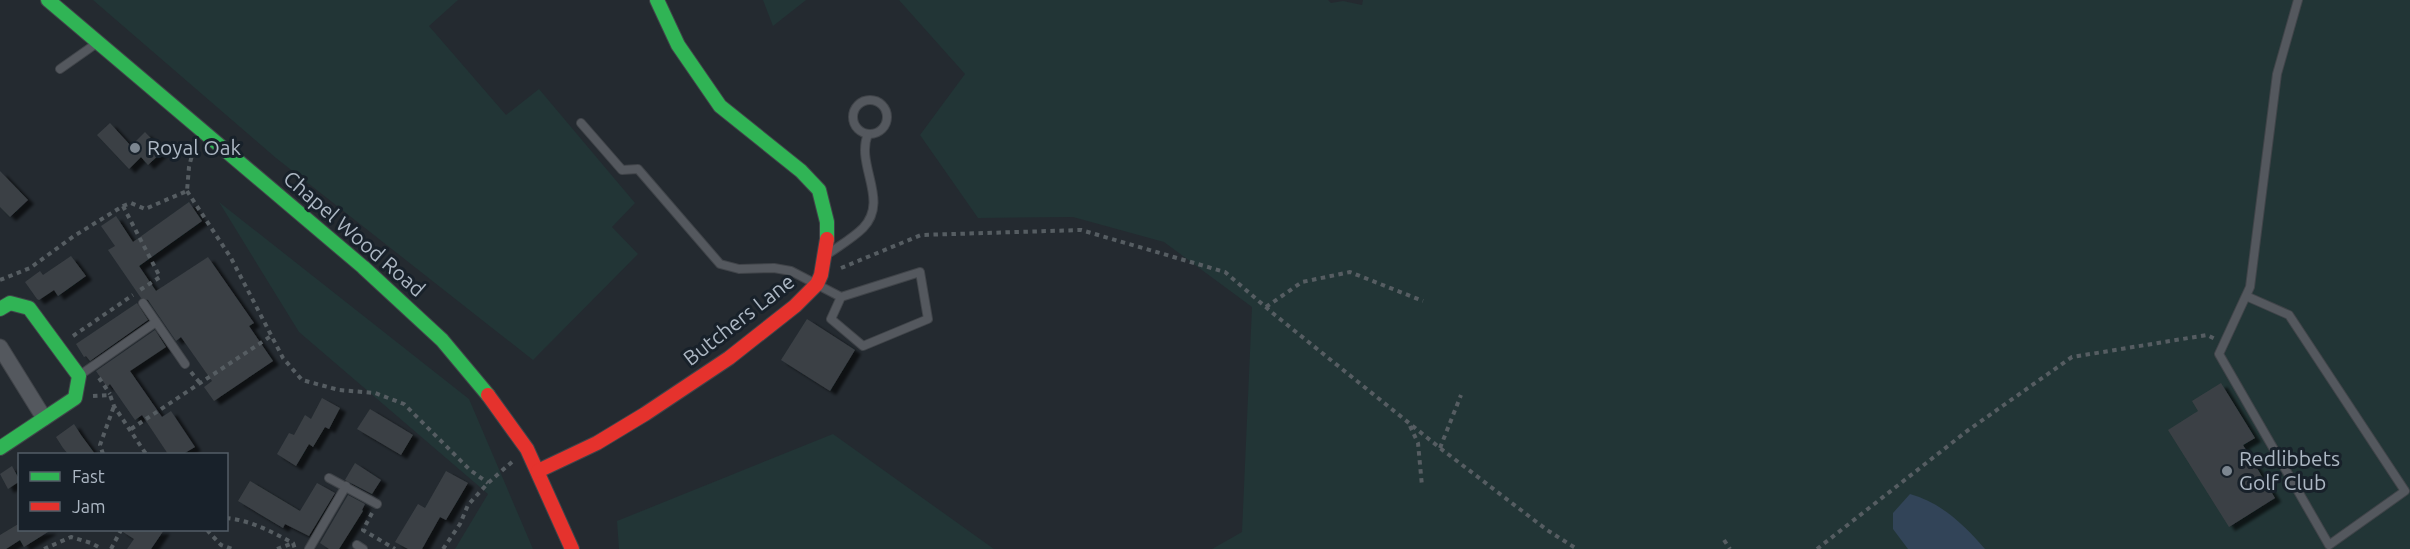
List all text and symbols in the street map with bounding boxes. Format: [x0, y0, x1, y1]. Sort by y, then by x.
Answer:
place label: Royal Oak [147, 135, 242, 159]
marker: Royal Oak [128, 141, 142, 155]
street label: Chapel Wood Road [279, 165, 430, 301]
street label: Butchers Lane [678, 269, 799, 370]
place label: Redlibbets Golf Club [2239, 446, 2340, 494]
legend [18, 453, 228, 531]
marker: Redlibbets Golf Club [2220, 464, 2234, 478]
text: Fast [72, 466, 105, 486]
text: Jam [72, 496, 106, 516]

